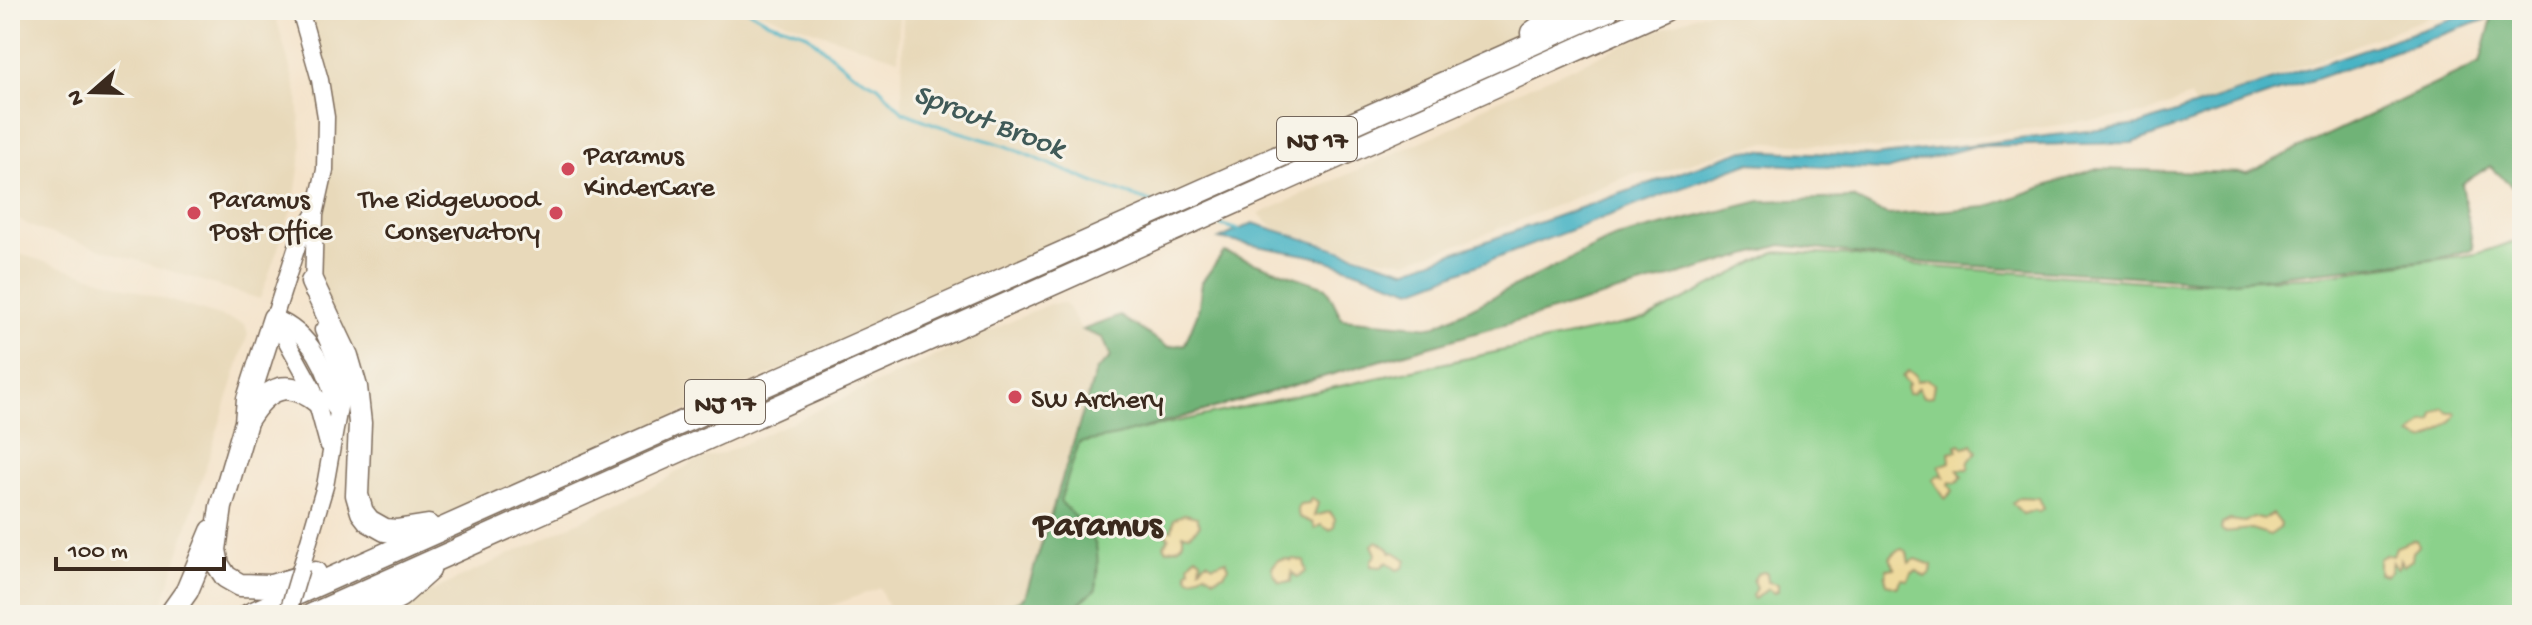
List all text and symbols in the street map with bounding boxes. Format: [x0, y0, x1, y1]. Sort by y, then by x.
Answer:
north arrow [52, 52, 132, 132]
water label: Sprout Brook [908, 78, 1071, 169]
text: N [62, 86, 92, 109]
road number: NJ 17 [1277, 117, 1357, 161]
place label: Paramus KinderCare [583, 141, 715, 206]
marker: Paramus KinderCare [559, 160, 577, 178]
place label: Paramus Post Office [209, 185, 333, 250]
place label: The Ridgewood Conservatory [356, 185, 543, 250]
marker: Paramus Post Office [185, 204, 203, 222]
marker: The Ridgewood Conservatory [547, 204, 565, 222]
road number: NJ 17 [685, 380, 765, 424]
place label: SW Archery [1031, 385, 1164, 418]
marker: SW Archery [1006, 388, 1024, 406]
district label: Paramus [1032, 506, 1164, 549]
scale bar [56, 521, 224, 571]
text: 100 m [67, 538, 128, 567]

